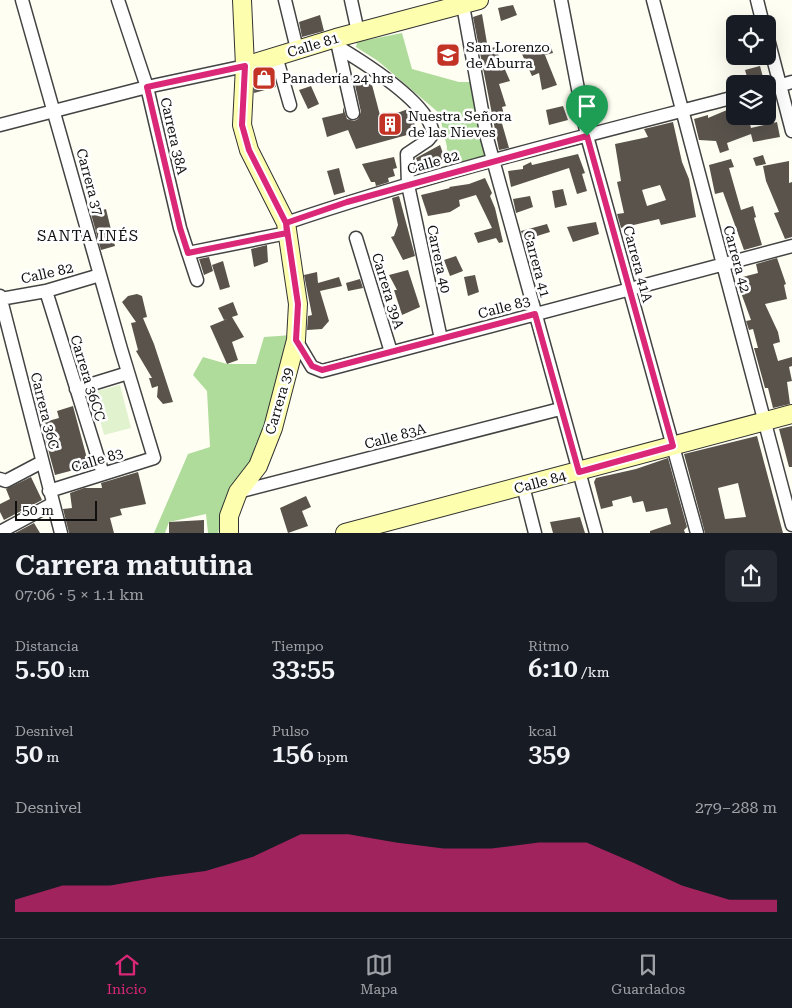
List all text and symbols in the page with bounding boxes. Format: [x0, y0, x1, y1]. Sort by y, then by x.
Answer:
map controls [726, 15, 776, 125]
button: locate [726, 15, 776, 65]
street label: Calle 81 [285, 30, 341, 60]
place label: San Lorenzo de Aburra [466, 39, 550, 71]
school or university icon: San Lorenzo de Aburra [435, 42, 461, 68]
shop icon: Panadería 24 hrs [251, 65, 277, 91]
place label: Panadería 24 hrs [282, 70, 394, 86]
button: layers [726, 75, 776, 125]
pin [566, 85, 608, 136]
icon: arrive [573, 92, 601, 120]
street label: Carrera 38A [157, 96, 191, 176]
place label: Nuestra Señora de las Nieves [408, 108, 512, 140]
building icon: Nuestra Señora de las Nieves [377, 111, 403, 137]
street label: Carrera 37 [73, 147, 107, 218]
street label: Calle 82 [405, 147, 461, 177]
street label: Carrera 40 [424, 224, 454, 295]
street label: Carrera 41A [620, 224, 656, 304]
street label: Carrera 42 [720, 224, 754, 295]
district label: SANTA INÉS [37, 227, 139, 245]
street label: Carrera 41 [520, 229, 554, 300]
street label: Carrera 39A [369, 251, 407, 331]
street label: Calle 82 [19, 259, 75, 287]
street label: Calle 83 [476, 292, 532, 322]
street label: Carrera 36CC [67, 333, 109, 423]
street label: Carrera 39 [262, 365, 296, 436]
street label: Carrera 36C [28, 371, 62, 451]
street label: Calle 83A [363, 420, 428, 452]
street label: Calle 83 [69, 445, 125, 475]
street label: Calle 84 [512, 467, 568, 497]
scale bar [15, 498, 98, 521]
text: 50 m [22, 502, 54, 518]
text: Carrera matutina [15, 549, 253, 582]
button: share [725, 550, 777, 602]
text: 07:06 · 5 × 1.1 km [15, 585, 144, 604]
text: Distancia [15, 638, 79, 654]
text: Tiempo [272, 638, 324, 654]
text: Ritmo [528, 638, 569, 654]
text: 5.50 [15, 654, 64, 683]
text: 33:55 [272, 654, 335, 683]
text: 6:10 [528, 654, 578, 683]
text: km [64, 664, 90, 680]
text: /km [578, 664, 610, 680]
text: Desnivel [15, 723, 73, 739]
text: Pulso [272, 723, 309, 739]
text: kcal [528, 723, 557, 739]
text: 50 [15, 739, 43, 768]
text: 156 [272, 739, 314, 768]
text: 359 [528, 739, 570, 768]
text: m [43, 749, 59, 765]
text: bpm [314, 749, 348, 765]
text: Desnivel [15, 798, 82, 817]
text: 279–288 m [695, 798, 777, 817]
tab: Inicio [107, 951, 146, 997]
tab: Mapa [360, 951, 398, 997]
tab: Guardados [611, 951, 685, 997]

